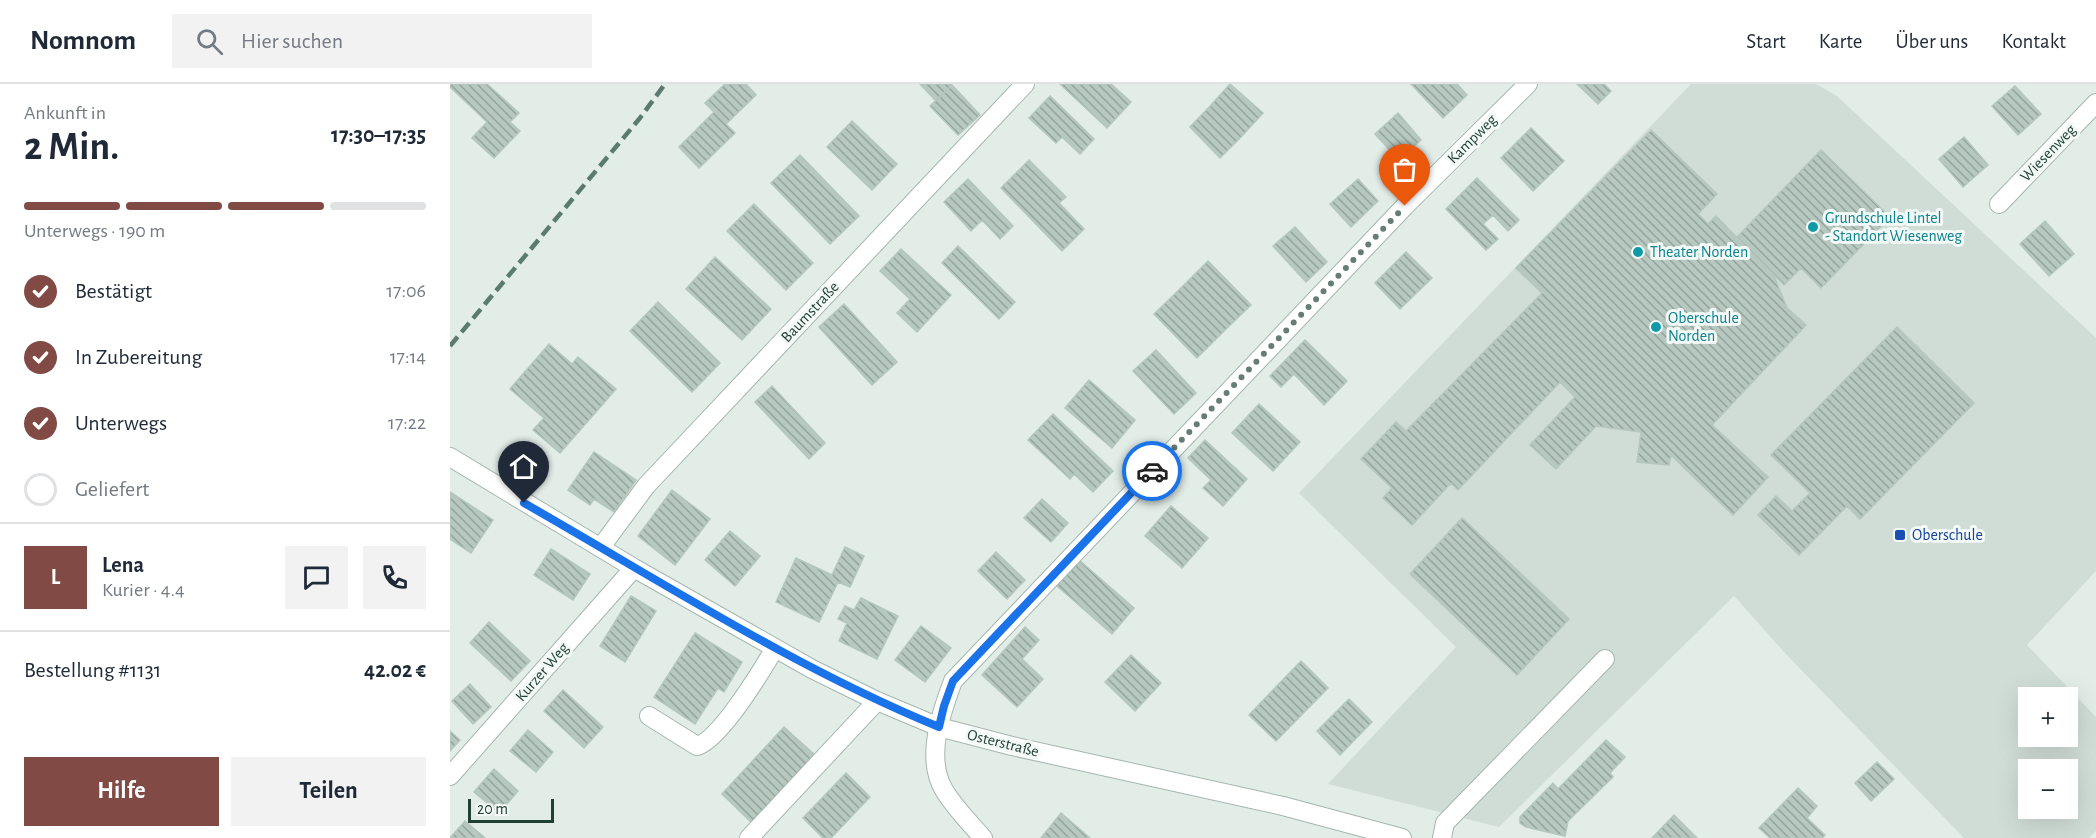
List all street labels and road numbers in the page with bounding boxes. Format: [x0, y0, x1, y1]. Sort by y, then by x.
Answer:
street label: Kampweg [1444, 111, 1500, 167]
street label: Wiesenweg [2017, 121, 2079, 185]
street label: Baumstraße [778, 279, 842, 345]
street label: Kurzer Weg [512, 639, 572, 704]
street label: Osterstraße [966, 726, 1040, 760]

